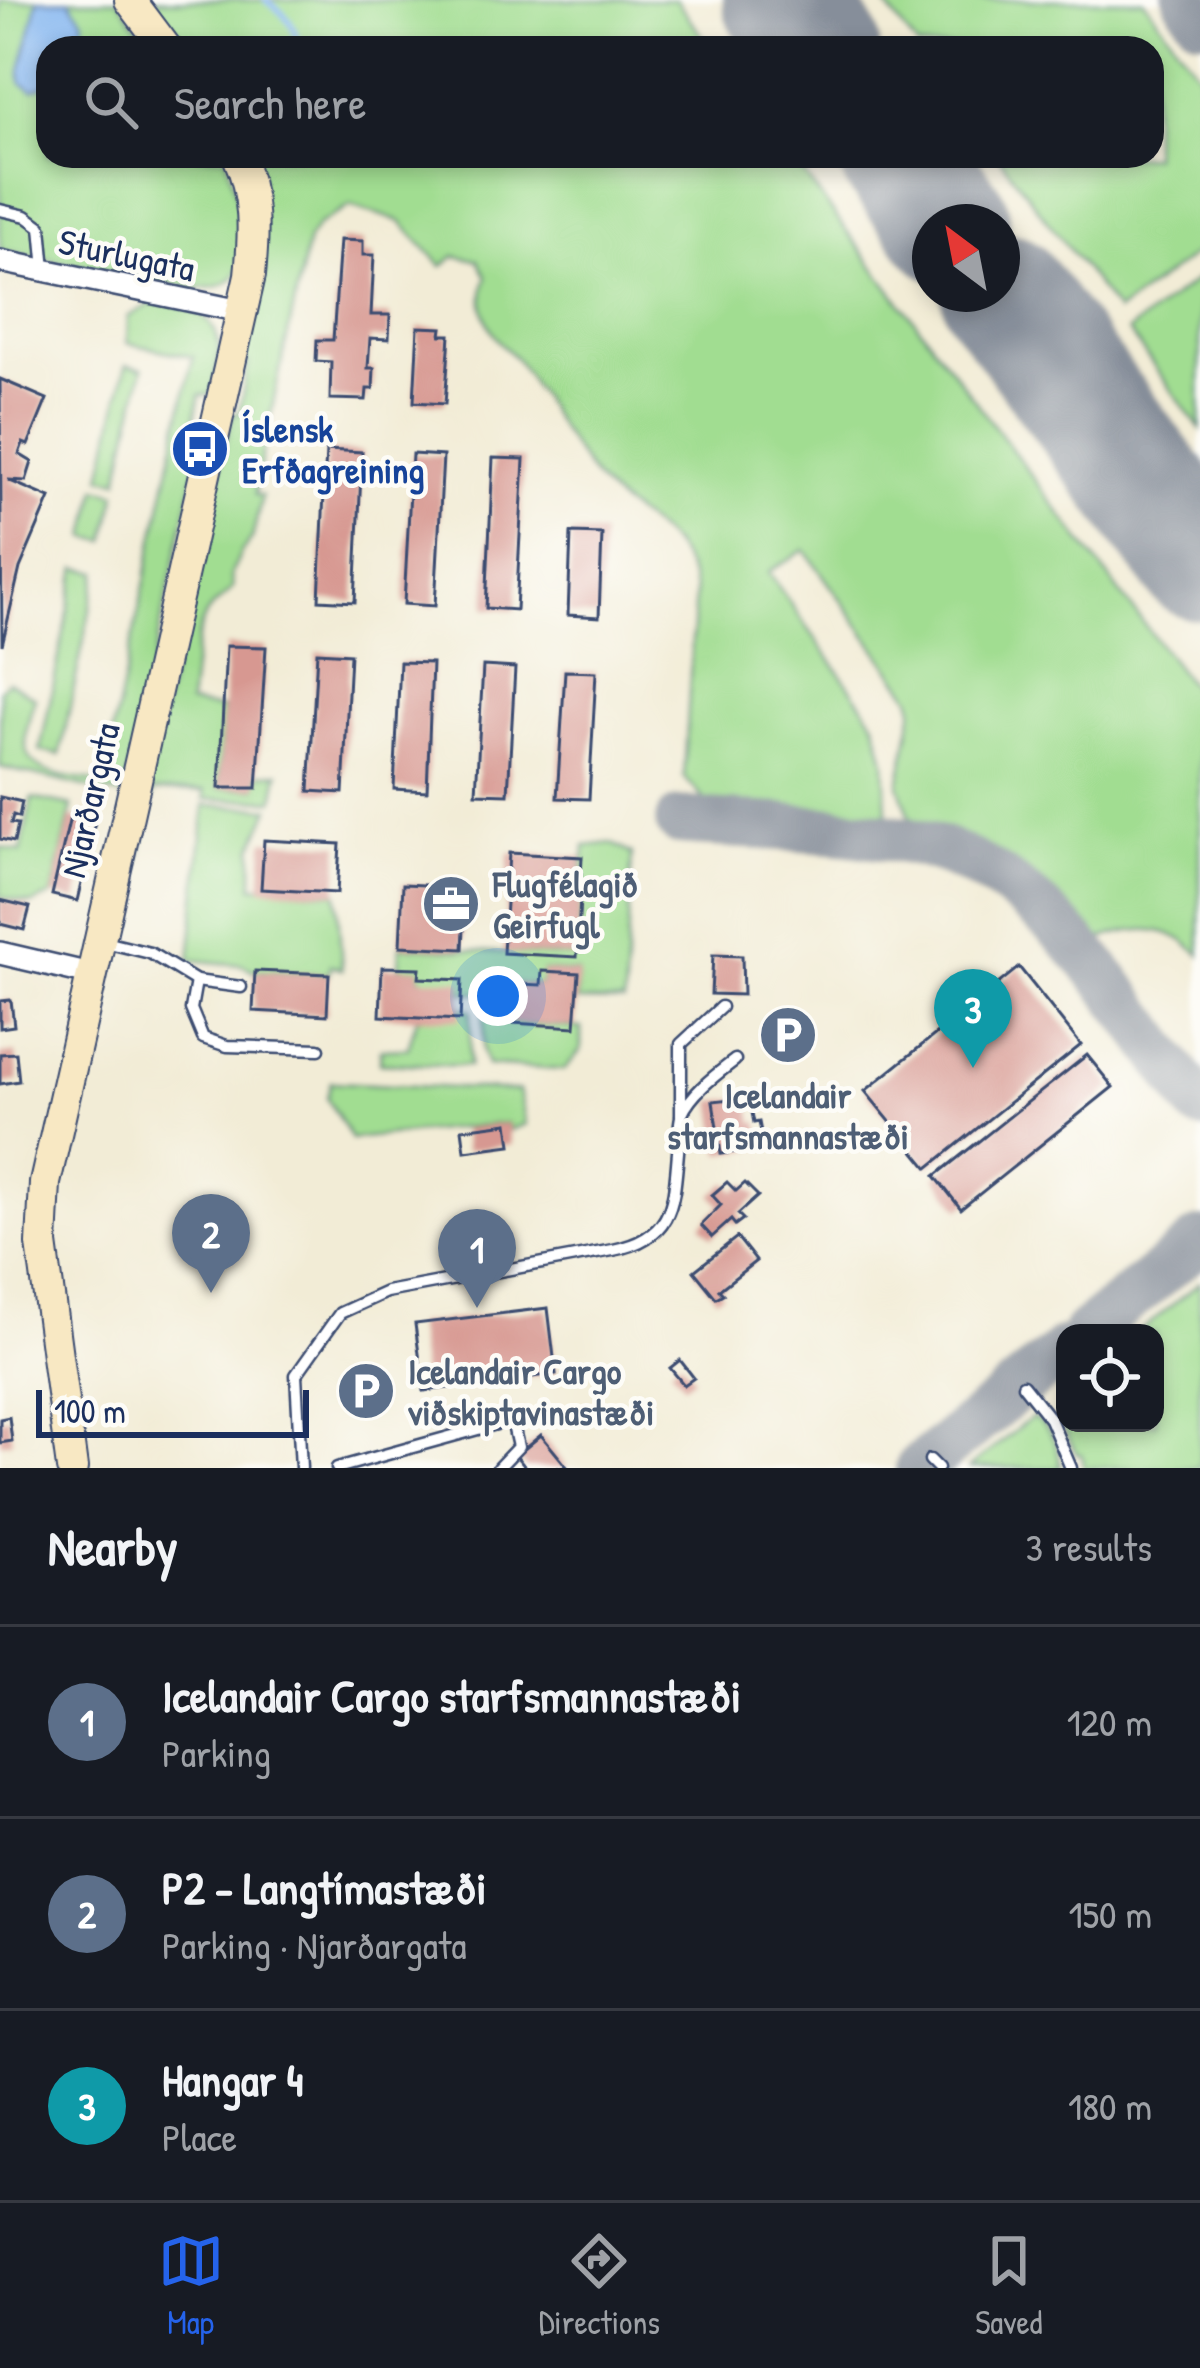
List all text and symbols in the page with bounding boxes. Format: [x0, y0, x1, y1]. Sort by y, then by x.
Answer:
search box [36, 36, 1164, 168]
icon: search [78, 69, 144, 135]
text: Search here [174, 72, 366, 133]
north arrow [912, 204, 1020, 312]
street label: Sturlugata [55, 216, 199, 292]
place label: Íslensk Erfðagreining [242, 404, 424, 495]
bus stop icon: Íslensk Erfðagreining [169, 418, 231, 480]
street label: Njarðargata [47, 718, 131, 882]
place label: Flugfélagið Geirfugl [492, 859, 638, 950]
office icon: Flugfélagið Geirfugl [420, 873, 482, 935]
your location [468, 966, 528, 1026]
pin: 3 [934, 969, 1012, 1068]
parking icon: Icelandair starfsmannastæði [757, 1004, 819, 1066]
place label: Icelandair starfsmannastæði [667, 1070, 909, 1160]
pin: 2 [172, 1194, 250, 1293]
pin: 1 [438, 1209, 516, 1308]
map controls [1056, 1324, 1164, 1432]
button: locate [1056, 1324, 1164, 1432]
place label: Icelandair Cargo viðskiptavinastæði [408, 1346, 654, 1437]
parking icon: Icelandair Cargo viðskiptavinastæði [335, 1360, 397, 1422]
scale bar [36, 1384, 309, 1437]
text: 100 m [54, 1389, 126, 1433]
text: Nearby [48, 1512, 178, 1581]
text: 3 results [1026, 1520, 1152, 1573]
text: Icelandair Cargo starfsmannastæði [162, 1665, 741, 1726]
text: 1 [80, 1695, 94, 1748]
text: 120 m [1067, 1695, 1152, 1748]
text: Parking [162, 1726, 271, 1779]
text: P2 - Langtímastæði [162, 1857, 487, 1918]
text: 2 [78, 1887, 96, 1940]
text: 150 m [1068, 1887, 1152, 1940]
text: Parking · Njarðargata [162, 1918, 467, 1971]
text: Hangar 4 [162, 2049, 303, 2110]
text: 3 [78, 2079, 96, 2132]
text: 180 m [1068, 2079, 1152, 2132]
text: Place [162, 2110, 237, 2163]
tab: Map [158, 2228, 224, 2344]
tab: Directions [539, 2228, 660, 2344]
tab: Saved [975, 2228, 1042, 2344]

